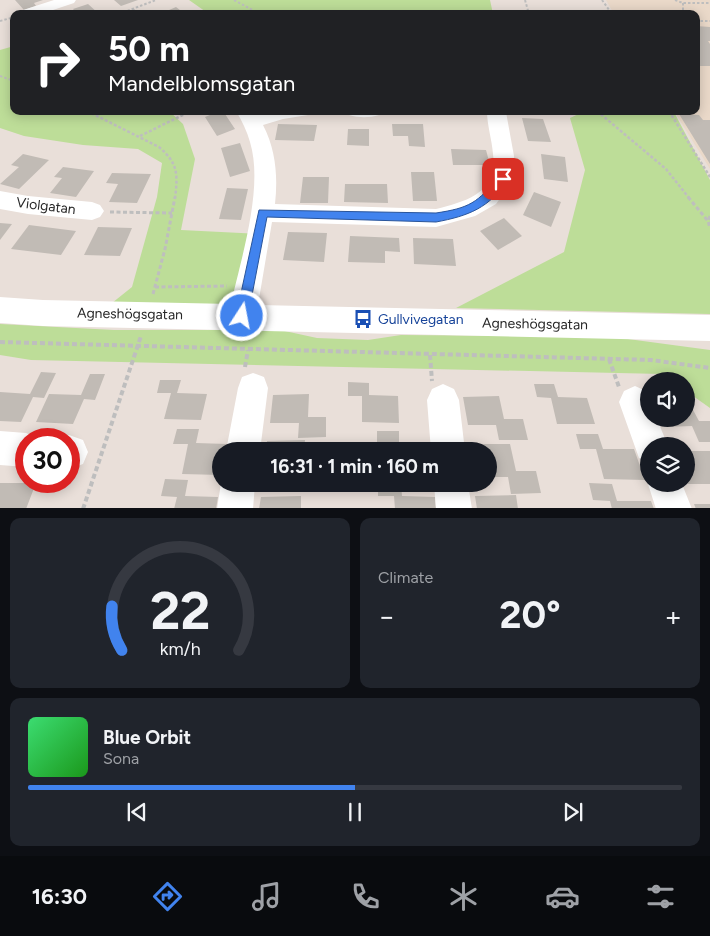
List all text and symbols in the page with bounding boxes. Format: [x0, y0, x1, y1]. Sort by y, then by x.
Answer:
text: 50 m [108, 28, 190, 70]
icon: right [25, 30, 90, 95]
text: Mandelblomsgatan [108, 70, 295, 97]
pin [482, 158, 524, 200]
icon: arrive [489, 165, 517, 193]
street label: Violgatan [15, 194, 77, 218]
position arrow [215, 289, 267, 341]
street label: Agneshögsgatan [77, 305, 183, 323]
bus stop icon: Gullvivegatan [352, 308, 374, 330]
place label: Gullvivegatan [378, 311, 464, 328]
street label: Agneshögsgatan [482, 315, 588, 333]
map controls [640, 372, 695, 492]
button: sound [640, 372, 695, 427]
speed limit sign: 30 [15, 428, 80, 493]
button: layers [640, 437, 695, 492]
text: 16:31 · 1 min · 160 m [270, 455, 439, 478]
text: Climate [378, 568, 433, 587]
text: 22 [150, 580, 210, 642]
text: 20° [500, 592, 561, 638]
text: − [378, 599, 395, 633]
text: + [665, 599, 682, 633]
text: km/h [160, 638, 200, 659]
text: Blue Orbit [103, 726, 191, 749]
text: Sona [103, 749, 139, 768]
icon: previous [123, 798, 151, 826]
icon: pause [341, 798, 369, 826]
icon: next [559, 798, 587, 826]
icon: directions [150, 879, 185, 914]
icon: music [249, 879, 284, 914]
icon: phone [348, 879, 383, 914]
icon: climate [446, 879, 481, 914]
icon: car [545, 879, 580, 914]
icon: filters [643, 879, 678, 914]
text: 16:30 [32, 883, 87, 910]

